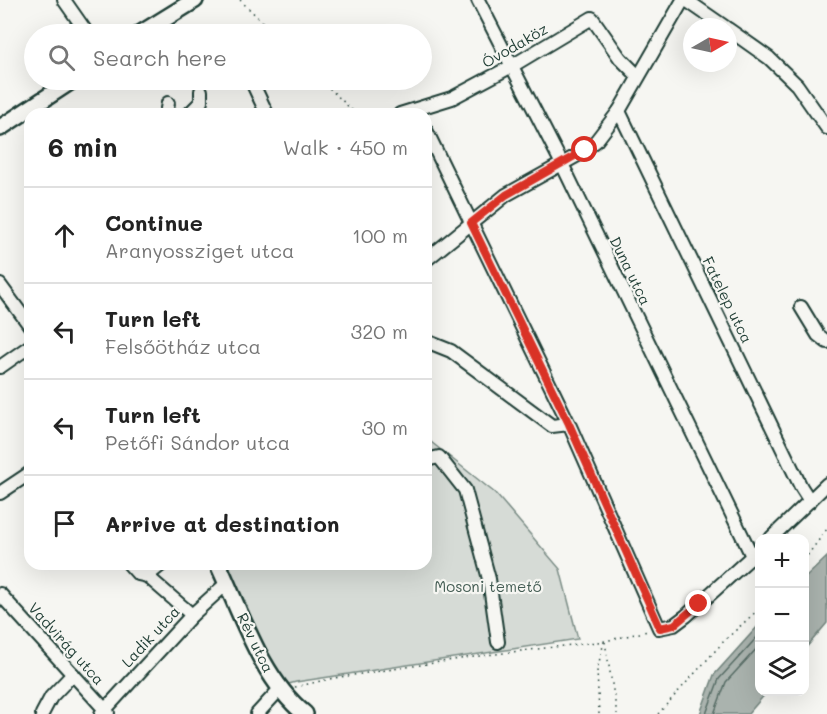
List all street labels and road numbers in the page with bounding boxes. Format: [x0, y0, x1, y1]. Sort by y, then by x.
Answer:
street label: Óvodaköz [478, 18, 551, 72]
street label: Duna utca [606, 233, 656, 308]
street label: Fatelep utca [698, 253, 757, 346]
street label: Vadvirág utca [24, 598, 109, 689]
street label: Ladik utca [117, 601, 184, 671]
street label: Rév utca [233, 609, 279, 676]

